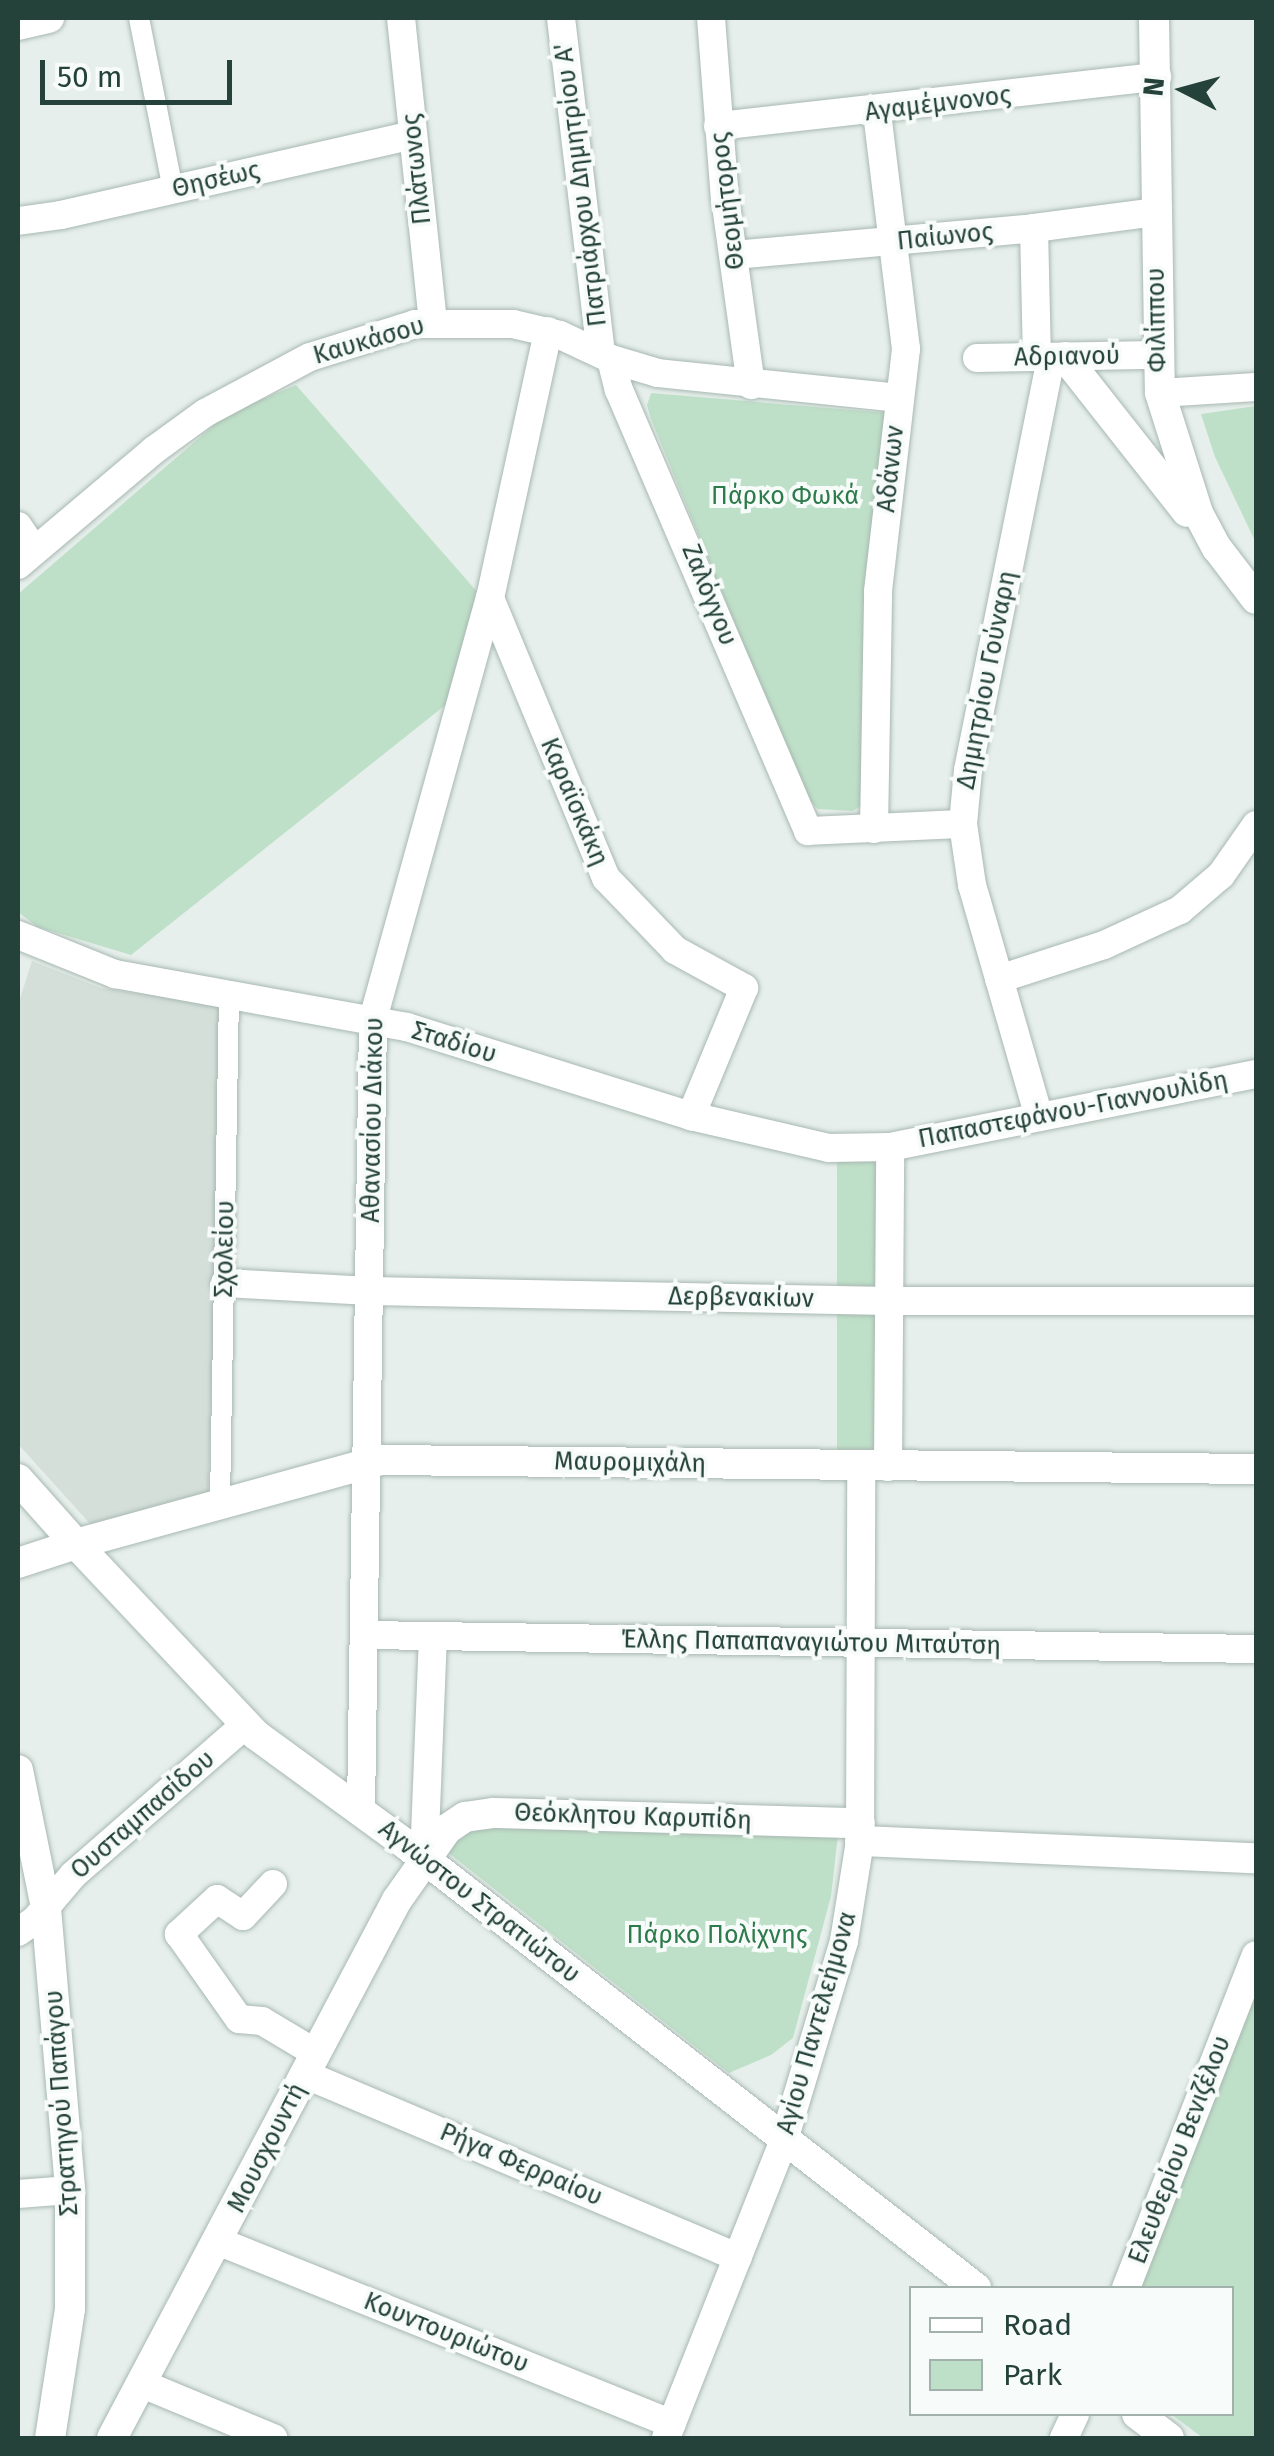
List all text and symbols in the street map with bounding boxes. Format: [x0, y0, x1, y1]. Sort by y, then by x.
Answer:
scale bar [45, 40, 238, 102]
north arrow [1134, 40, 1234, 140]
street label: Πατριάρχου Δημητρίου Α' [549, 42, 613, 328]
text: 50 m [57, 59, 122, 95]
text: N [1136, 76, 1171, 98]
street label: Αγαμέμνονος [863, 80, 1013, 128]
street label: Πλάτωνος [396, 112, 438, 226]
street label: Θεομήτορος [705, 131, 751, 271]
street label: Θησέως [169, 155, 263, 205]
street label: Παίωνος [896, 217, 994, 257]
street label: Φιλίππου [1141, 267, 1173, 373]
street label: Καυκάσου [310, 311, 428, 371]
street label: Αδριανού [1014, 341, 1120, 373]
street label: Αδάνων [872, 424, 910, 514]
park label: Πάρκο Φωκά [711, 481, 859, 511]
street label: Ζαλόγγου [675, 540, 743, 650]
street label: Δημητρίου Γούναρη [951, 568, 1023, 792]
street label: Καραϊσκάκη [534, 734, 614, 870]
street label: Σταδίου [408, 1016, 500, 1070]
street label: Αθανασίου Διάκου [356, 1017, 390, 1223]
street label: Παπαστεφάνου-Γιαννουλίδη [916, 1065, 1230, 1155]
street label: Σχολείου [209, 1200, 241, 1298]
street label: Δερβενακίων [668, 1282, 814, 1314]
street label: Μαυρομιχάλη [554, 1447, 706, 1479]
street label: Έλλης Παπαπαναγιώτου Μιταύτση [621, 1625, 1001, 1661]
street label: Ουσταμπασίδου [65, 1744, 221, 1886]
street label: Θεόκλητου Καρυπίδη [514, 1798, 752, 1836]
street label: Αγνώστου Στρατιώτου [373, 1814, 585, 1990]
street label: Αγίου Παντελεήμονα [771, 1908, 863, 2138]
park label: Πάρκο Πολίχνης [627, 1920, 807, 1950]
street label: Στρατηγού Παπάγου [39, 1989, 85, 2217]
street label: Ελευθερίου Βενιζέλου [1123, 2032, 1237, 2268]
street label: Μουσχουντή [222, 2078, 312, 2218]
street label: Ρήγα Φερραίου [435, 2117, 607, 2213]
street label: Κουντουριώτου [359, 2286, 533, 2380]
legend [909, 2286, 1234, 2416]
text: Road [1003, 2307, 1072, 2343]
text: Park [1003, 2357, 1062, 2393]

